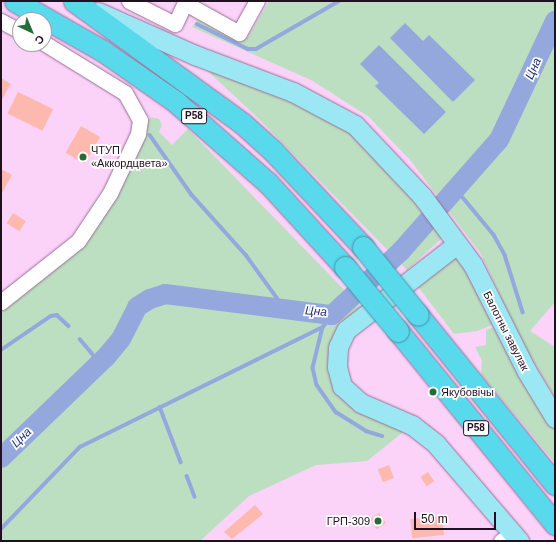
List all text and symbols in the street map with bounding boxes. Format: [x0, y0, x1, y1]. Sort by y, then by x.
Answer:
north arrow [12, 12, 52, 52]
text: С [33, 33, 47, 47]
water label: Цна [523, 56, 545, 82]
road number: Р58 [181, 108, 207, 124]
place label: ЧТУП «Аккордцвета» [91, 144, 168, 170]
marker: ЧТУП «Аккордцвета» [78, 152, 88, 162]
street label: Балотны завулак [480, 289, 532, 373]
water label: Цна [305, 304, 327, 320]
place label: Якубовічы [441, 385, 494, 399]
marker: Якубовічы [428, 387, 438, 397]
road number: Р58 [463, 420, 489, 436]
water label: Цна [9, 425, 35, 451]
scale bar [416, 504, 498, 530]
text: 50 m [421, 512, 448, 526]
place label: ГРП-309 [327, 514, 370, 528]
marker: ГРП-309 [373, 516, 383, 526]

